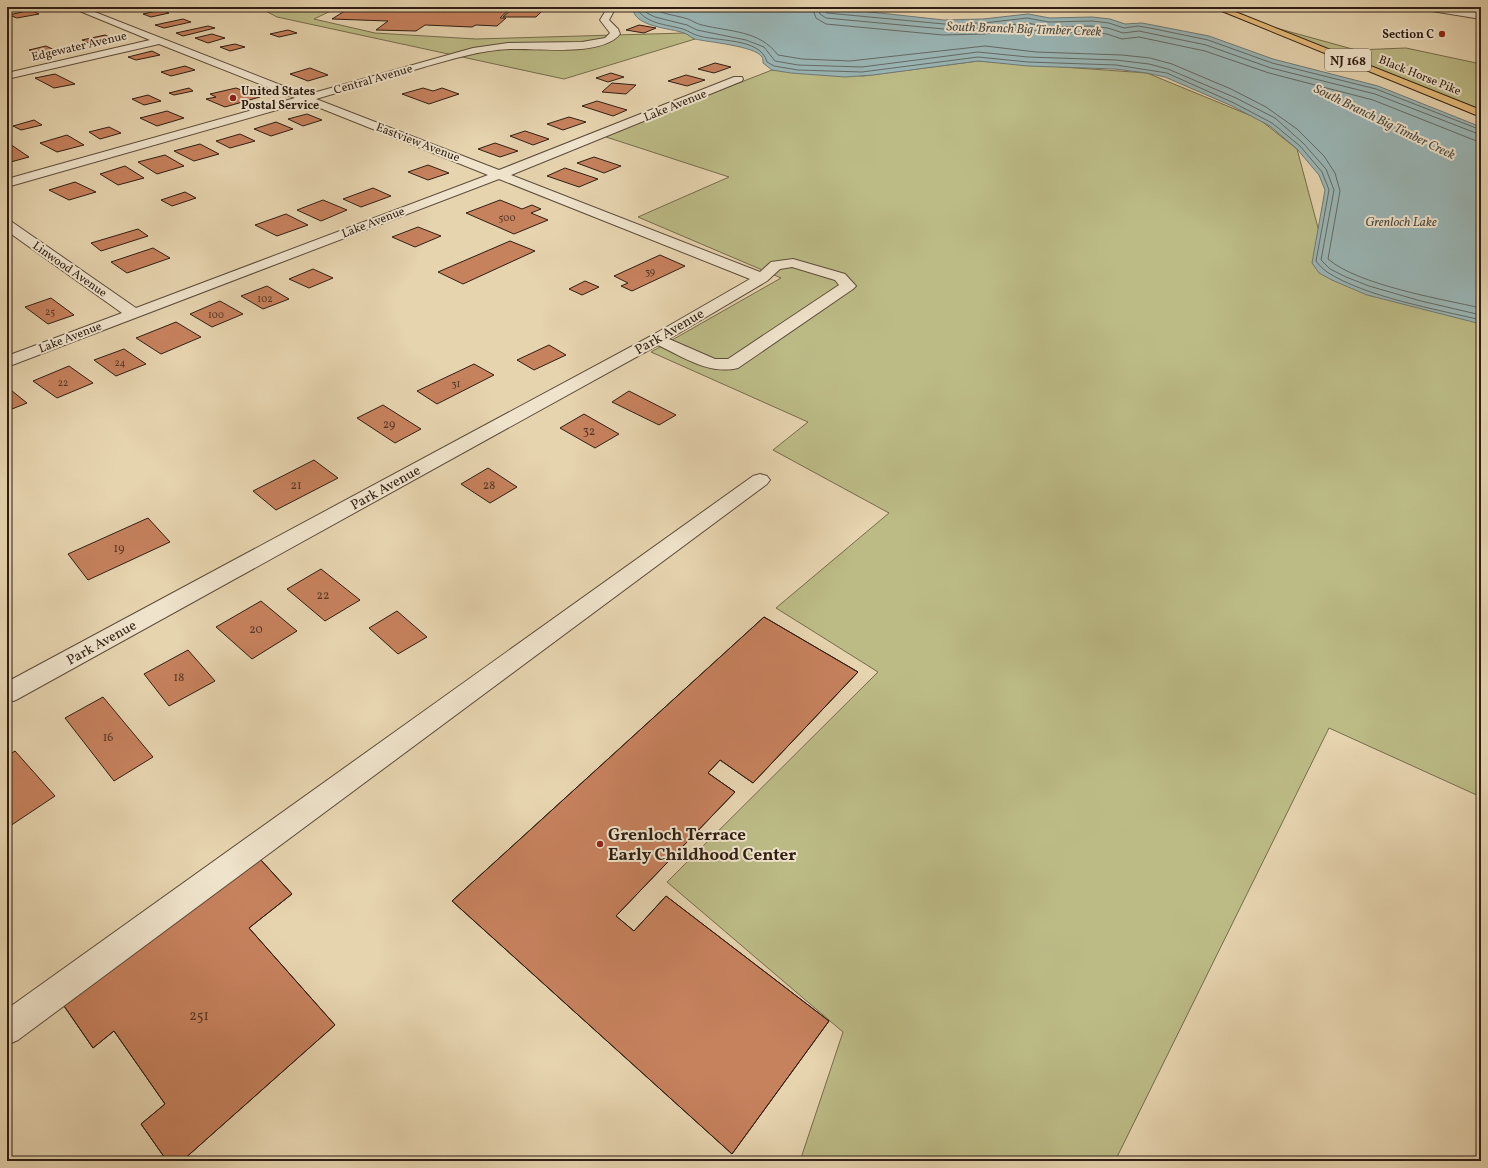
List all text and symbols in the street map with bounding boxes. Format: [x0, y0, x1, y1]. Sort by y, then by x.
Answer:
water label: South Branch Big Timber Creek [946, 18, 1102, 42]
place label: Section C [1382, 27, 1434, 43]
street label: Edgewater Avenue [30, 28, 129, 66]
marker: Section C [1437, 29, 1447, 39]
road number: NJ 168 [1325, 49, 1371, 71]
street label: Black Horse Pike [1376, 52, 1463, 100]
street label: Central Avenue [332, 61, 415, 99]
water label: South Branch Big Timber Creek [1310, 81, 1458, 165]
place label: United States Postal Service [241, 84, 319, 114]
street label: Lake Avenue [642, 86, 709, 126]
marker: United States Postal Service [228, 93, 238, 103]
street label: Eastview Avenue [373, 120, 462, 166]
street label: Lake Avenue [339, 203, 408, 242]
house number: 500 [499, 211, 515, 225]
water label: Grenloch Lake [1365, 214, 1437, 232]
street label: Linwood Avenue [29, 238, 110, 302]
house number: 39 [645, 265, 655, 279]
house number: 102 [257, 292, 273, 306]
house number: 25 [45, 305, 55, 319]
street label: Park Avenue [632, 305, 708, 360]
house number: 100 [208, 308, 224, 322]
street label: Lake Avenue [36, 318, 105, 357]
house number: 24 [114, 356, 126, 370]
house number: 22 [58, 376, 68, 390]
house number: 31 [451, 377, 461, 391]
house number: 29 [383, 417, 395, 433]
house number: 32 [583, 424, 595, 440]
street label: Park Avenue [347, 461, 424, 515]
house number: 21 [290, 478, 302, 494]
house number: 28 [483, 478, 495, 494]
house number: 19 [114, 541, 124, 557]
house number: 22 [317, 588, 329, 604]
street label: Park Avenue [63, 616, 140, 670]
house number: 20 [249, 622, 263, 638]
house number: 18 [174, 670, 184, 686]
house number: 16 [103, 730, 113, 746]
place label: Grenloch Terrace Early Childhood Center [608, 824, 796, 867]
marker: Grenloch Terrace Early Childhood Center [595, 839, 605, 849]
house number: 251 [189, 1007, 209, 1026]

